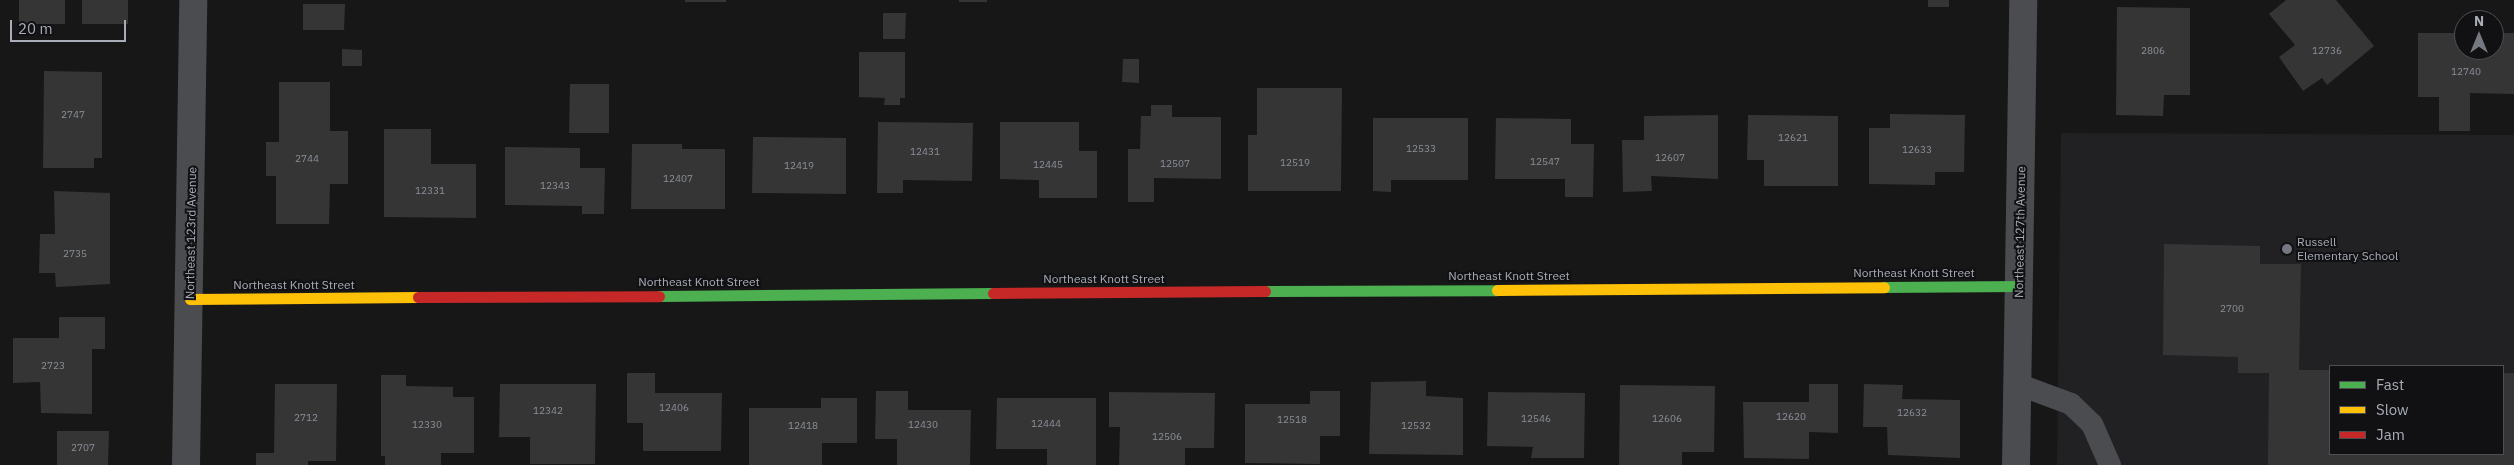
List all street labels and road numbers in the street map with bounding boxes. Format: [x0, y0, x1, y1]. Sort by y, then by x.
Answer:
street label: Northeast 127th Avenue [2012, 166, 2028, 298]
street label: Northeast 123rd Avenue [183, 167, 199, 299]
street label: Northeast Knott Street [1853, 266, 1975, 280]
street label: Northeast Knott Street [1448, 269, 1570, 283]
street label: Northeast Knott Street [1043, 272, 1165, 286]
street label: Northeast Knott Street [638, 275, 760, 289]
street label: Northeast Knott Street [233, 278, 355, 292]

